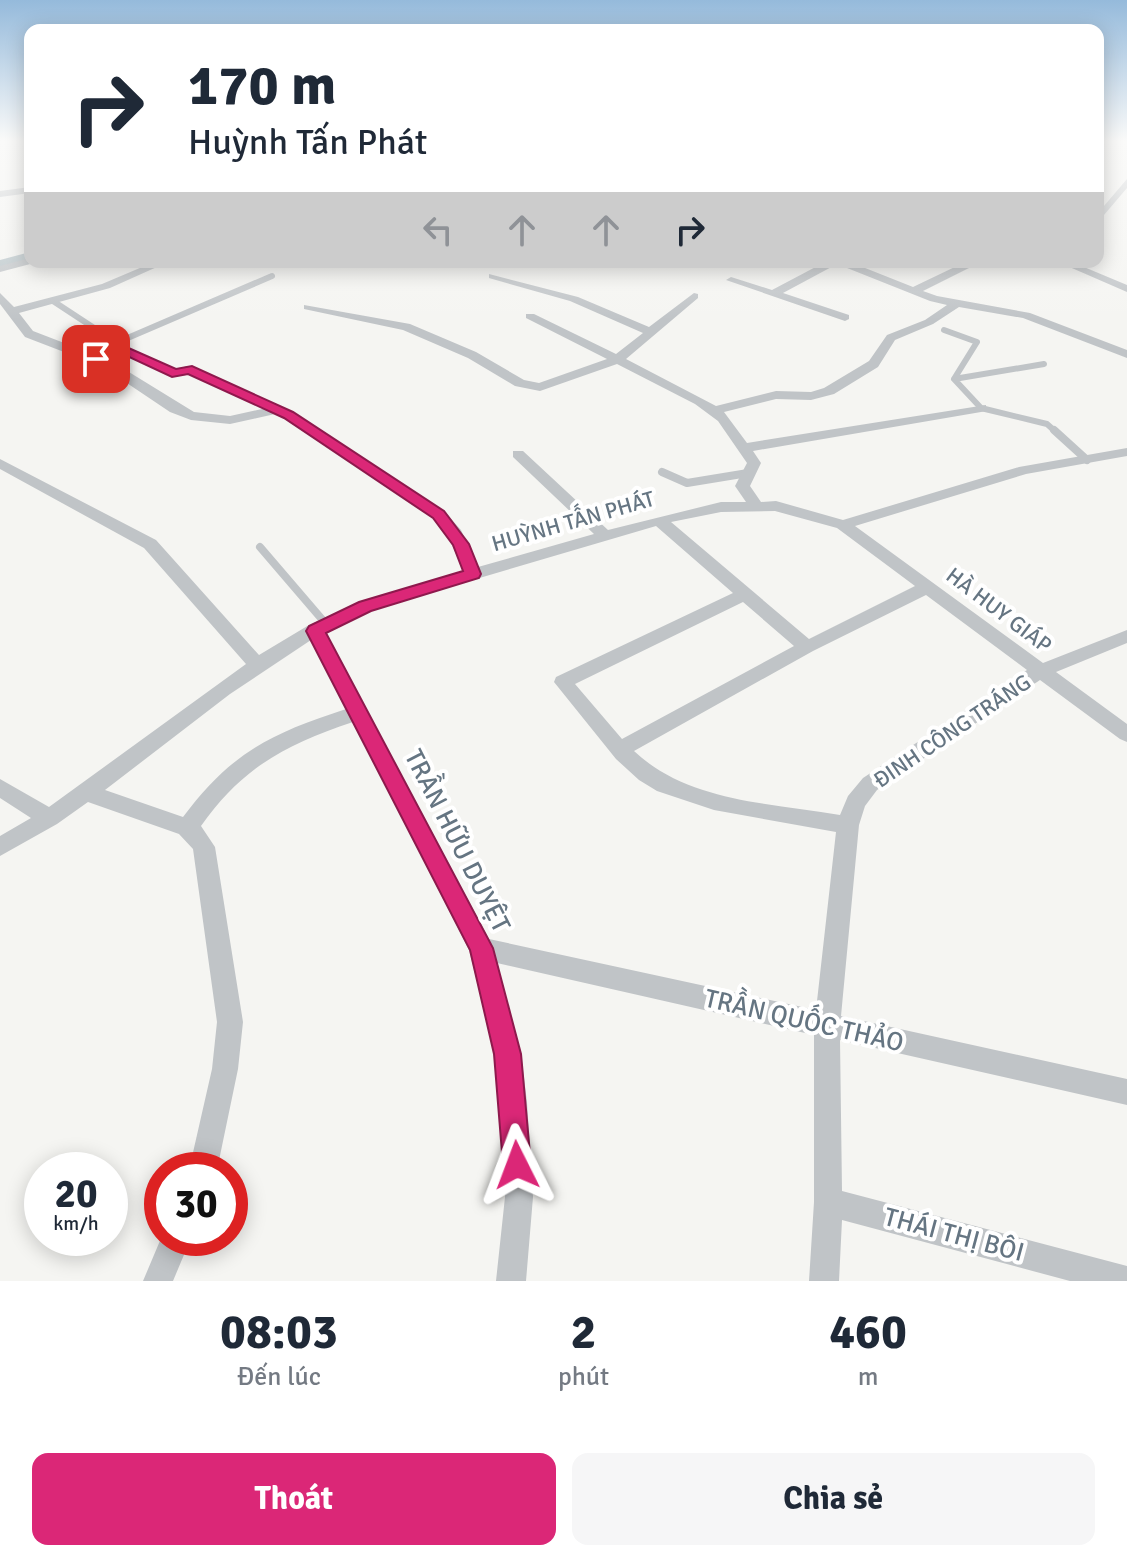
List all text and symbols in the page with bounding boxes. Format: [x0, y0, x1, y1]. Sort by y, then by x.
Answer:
text: 170 m [188, 51, 336, 120]
icon: right [56, 56, 160, 160]
text: Huỳnh Tấn Phát [188, 120, 427, 165]
icon: left [416, 208, 460, 252]
icon: ahead [500, 208, 544, 252]
icon: ahead [584, 208, 628, 252]
icon: right [668, 208, 712, 252]
pin [62, 325, 130, 393]
icon: arrive [74, 337, 118, 381]
street label: HUỲNH TẤN PHÁT [488, 482, 658, 557]
street label: HÀ HUY GIÁP [941, 562, 1057, 658]
street label: ĐINH CÔNG TRÁNG [868, 668, 1036, 794]
street label: TRẦN HỮU DUYỆT [397, 742, 521, 938]
street label: TRẦN QUỐC THẢO [701, 979, 908, 1059]
position arrow [475, 1123, 559, 1207]
speed limit sign: 30 [144, 1152, 248, 1256]
text: 20 [54, 1169, 98, 1219]
street label: THÁI THỊ BÔI [881, 1201, 1027, 1269]
text: km/h [53, 1211, 99, 1236]
text: 08:03 [220, 1303, 338, 1362]
text: 2 [571, 1303, 596, 1362]
text: 460 [829, 1303, 907, 1362]
text: Đến lúc [237, 1361, 321, 1393]
text: phút [558, 1361, 609, 1393]
text: m [858, 1361, 878, 1393]
button: Thoát [32, 1453, 556, 1545]
button: Chia sẻ [572, 1453, 1095, 1545]

